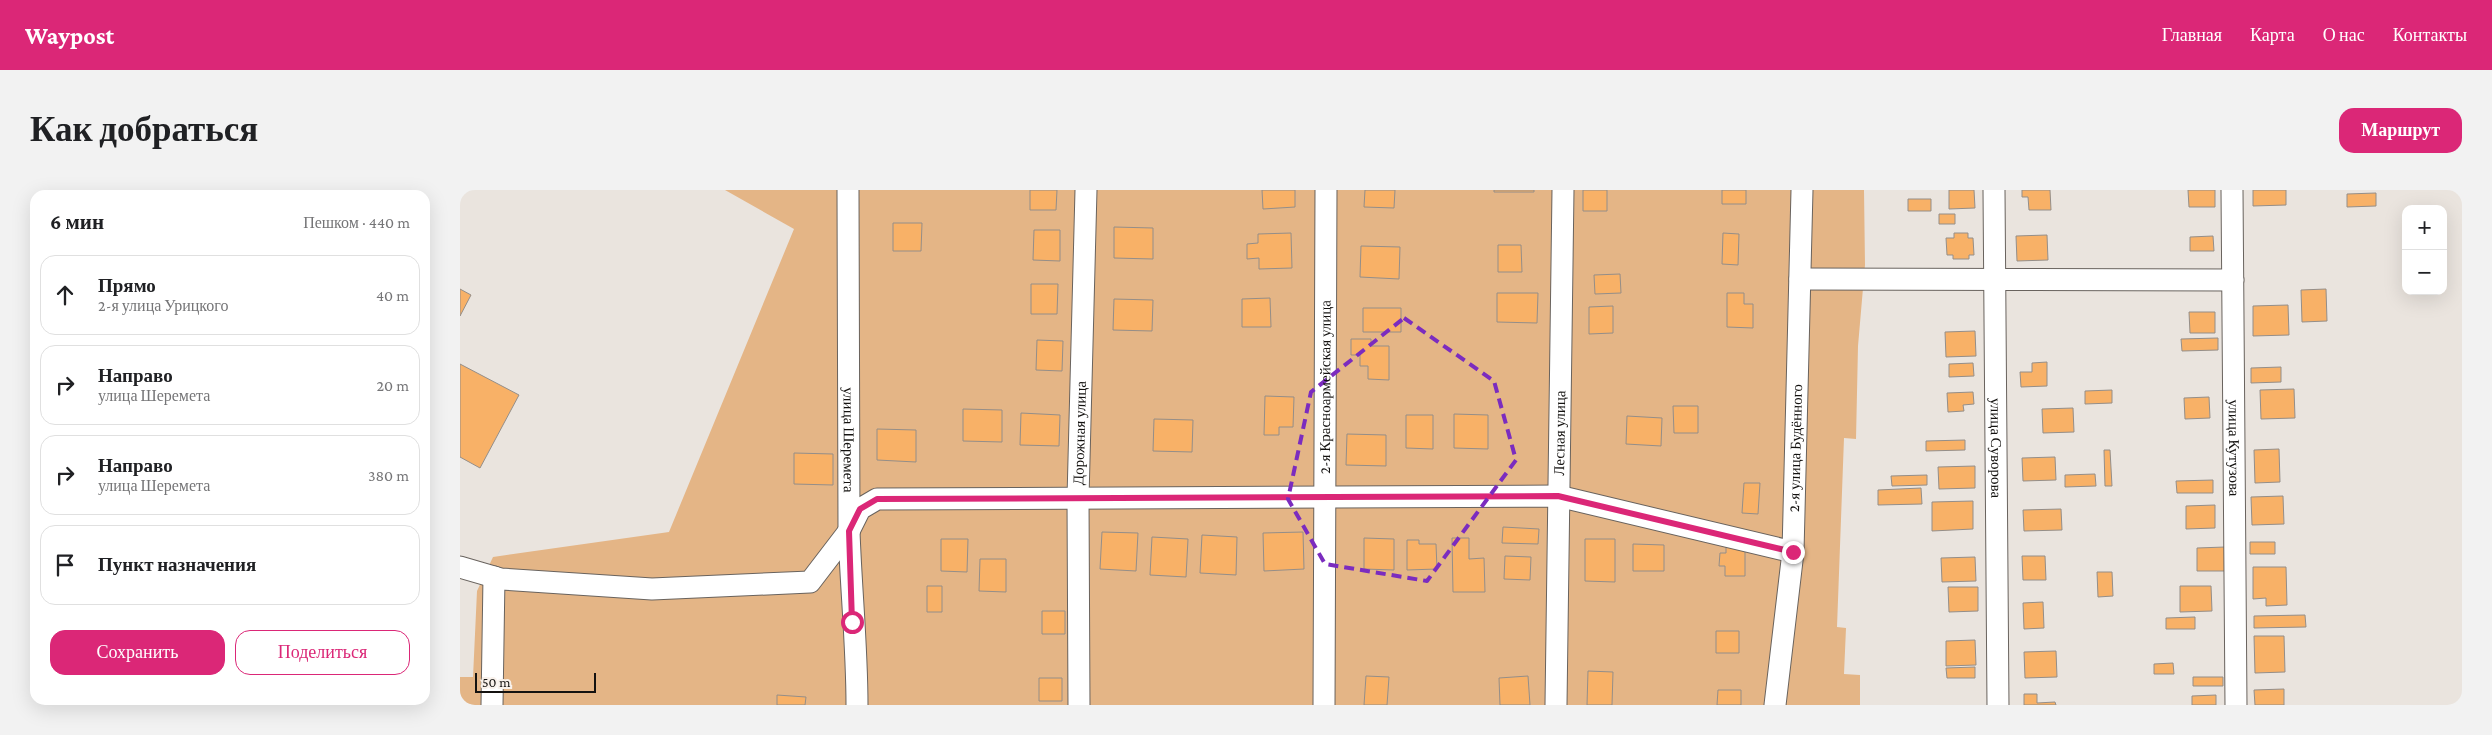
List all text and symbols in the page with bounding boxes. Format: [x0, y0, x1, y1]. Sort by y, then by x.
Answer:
text: Waypost [25, 22, 114, 49]
text: Главная [2162, 25, 2222, 45]
text: Карта [2250, 25, 2295, 45]
text: О нас [2323, 25, 2365, 45]
text: Контакты [2393, 25, 2467, 45]
button: Маршрут [2339, 108, 2462, 153]
text: Как добраться [30, 110, 258, 149]
map controls [2402, 205, 2447, 295]
button: + [2402, 205, 2447, 250]
text: 6 мин [50, 210, 104, 234]
text: Пешком · 440 m [303, 214, 410, 231]
button: − [2402, 250, 2447, 295]
text: Прямо [98, 275, 156, 296]
icon: ahead [51, 281, 79, 309]
text: 40 m [376, 287, 409, 304]
text: 2-я улица Урицкого [98, 297, 229, 314]
street label: 2-я Красноармейская улица [1317, 300, 1334, 474]
text: Направо [98, 365, 173, 386]
icon: right [51, 371, 79, 399]
text: 20 m [376, 377, 409, 394]
street label: Дорожная улица [1070, 380, 1089, 485]
street label: 2-я улица Будённого [1786, 384, 1805, 512]
text: улица Шеремета [98, 387, 210, 404]
street label: улица Шеремета [841, 387, 857, 493]
street label: Лесная улица [1551, 390, 1568, 476]
street label: улица Суворова [1988, 398, 2004, 498]
street label: улица Кутузова [2226, 399, 2242, 497]
text: Направо [98, 455, 173, 476]
icon: right [51, 461, 79, 489]
text: 380 m [368, 467, 409, 484]
text: улица Шеремета [98, 477, 210, 494]
route end [1782, 541, 1805, 564]
icon: arrive [51, 551, 79, 579]
text: Пункт назначения [98, 554, 256, 575]
route start [841, 611, 864, 634]
button: Сохранить [50, 630, 225, 675]
button: Поделиться [235, 630, 410, 675]
scale bar [475, 670, 596, 693]
text: 50 m [482, 674, 510, 690]

